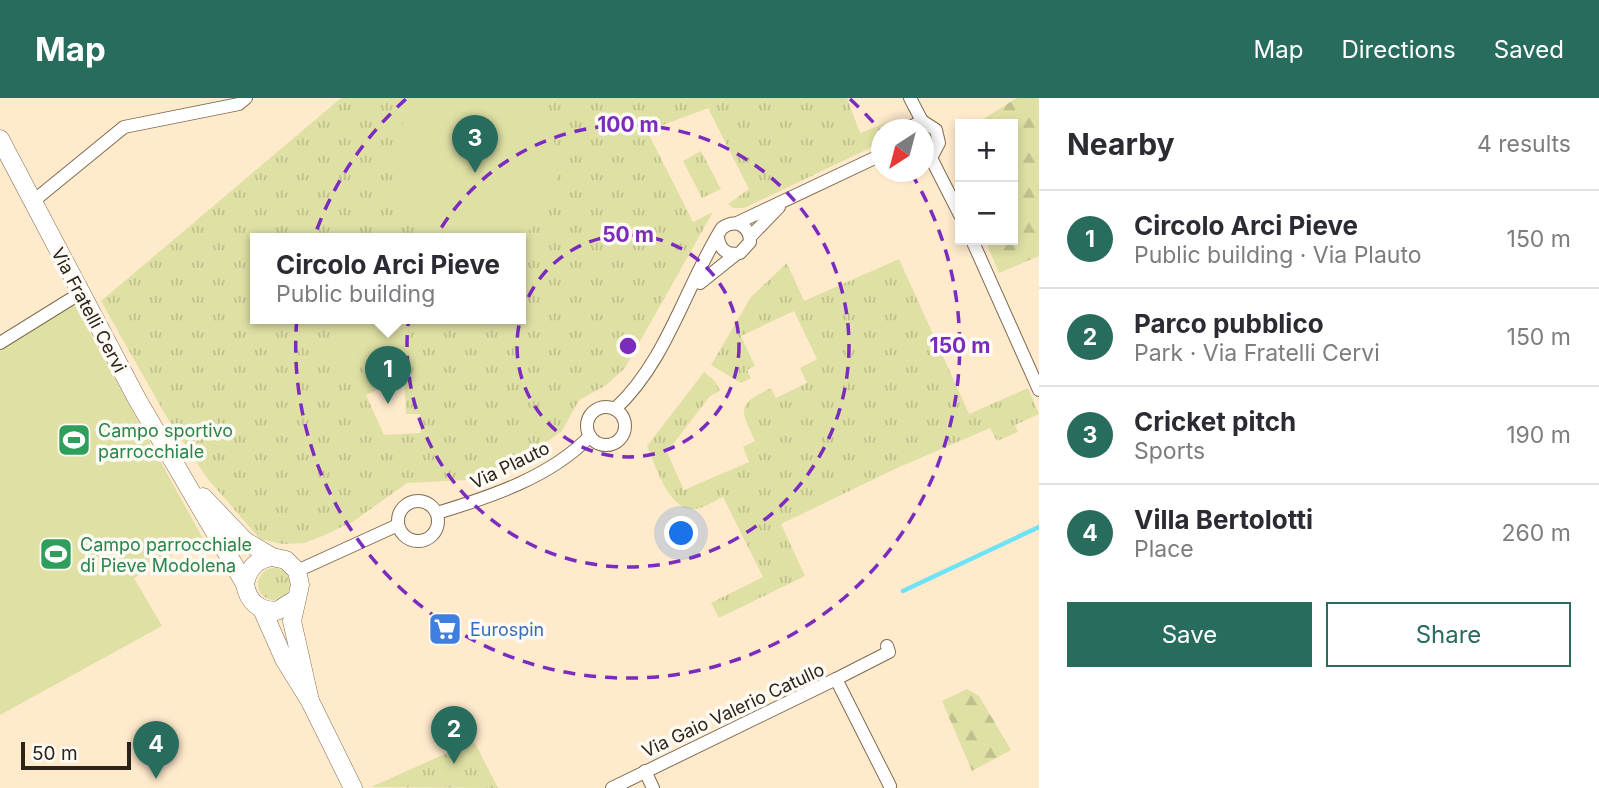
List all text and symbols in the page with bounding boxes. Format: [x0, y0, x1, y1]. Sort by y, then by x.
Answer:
text: Map [35, 29, 106, 69]
text: Map [1254, 35, 1303, 64]
text: Directions [1341, 35, 1456, 64]
text: Saved [1494, 35, 1564, 64]
text: 100 m [597, 112, 659, 137]
pin: 3 [452, 115, 498, 173]
north arrow [871, 119, 934, 182]
map controls [955, 119, 1018, 245]
button: + [955, 119, 1018, 182]
text: Nearby [1067, 126, 1175, 162]
text: 4 results [1477, 130, 1571, 158]
button: − [955, 182, 1018, 245]
text: Circolo Arci Pieve [1134, 210, 1358, 241]
text: 50 m [602, 222, 654, 247]
text: 1 [1085, 225, 1095, 253]
text: 150 m [1507, 225, 1571, 253]
popup [250, 233, 526, 324]
text: Public building · Via Plauto [1134, 241, 1422, 269]
street label: Via Fratelli Cervi [47, 244, 131, 376]
text: Circolo Arci Pieve [276, 249, 500, 280]
text: Public building [276, 280, 435, 308]
text: Parco pubblico [1134, 308, 1324, 339]
text: 2 [1083, 323, 1097, 351]
text: 150 m [1507, 323, 1571, 351]
text: 150 m [930, 333, 990, 358]
centre of rings [616, 334, 640, 358]
text: Park · Via Fratelli Cervi [1134, 339, 1380, 367]
pin: 1 [365, 346, 411, 404]
text: Cricket pitch [1134, 406, 1296, 437]
place label: Campo sportivo parrocchiale [98, 420, 233, 462]
sports icon: Campo sportivo parrocchiale [55, 421, 93, 459]
text: 3 [1083, 421, 1097, 449]
text: 190 m [1506, 421, 1571, 449]
street label: Via Plauto [467, 437, 553, 493]
text: Sports [1134, 437, 1205, 465]
text: Villa Bertolotti [1134, 504, 1313, 535]
your location [664, 516, 698, 550]
text: 4 [1082, 519, 1098, 547]
text: 260 m [1502, 519, 1571, 547]
place label: Campo parrocchiale di Pieve Modolena [80, 534, 252, 576]
sports icon: Campo parrocchiale di Pieve Modolena [37, 535, 75, 573]
text: Place [1134, 535, 1194, 563]
button: Save [1067, 602, 1312, 667]
button: Share [1326, 602, 1571, 667]
supermarket icon: Eurospin [426, 610, 464, 648]
place label: Eurospin [470, 619, 544, 640]
street label: Via Gaio Valerio Catullo [638, 658, 828, 762]
pin: 2 [431, 706, 477, 764]
pin: 4 [133, 721, 179, 779]
scale bar [21, 739, 131, 771]
text: 50 m [32, 742, 78, 765]

